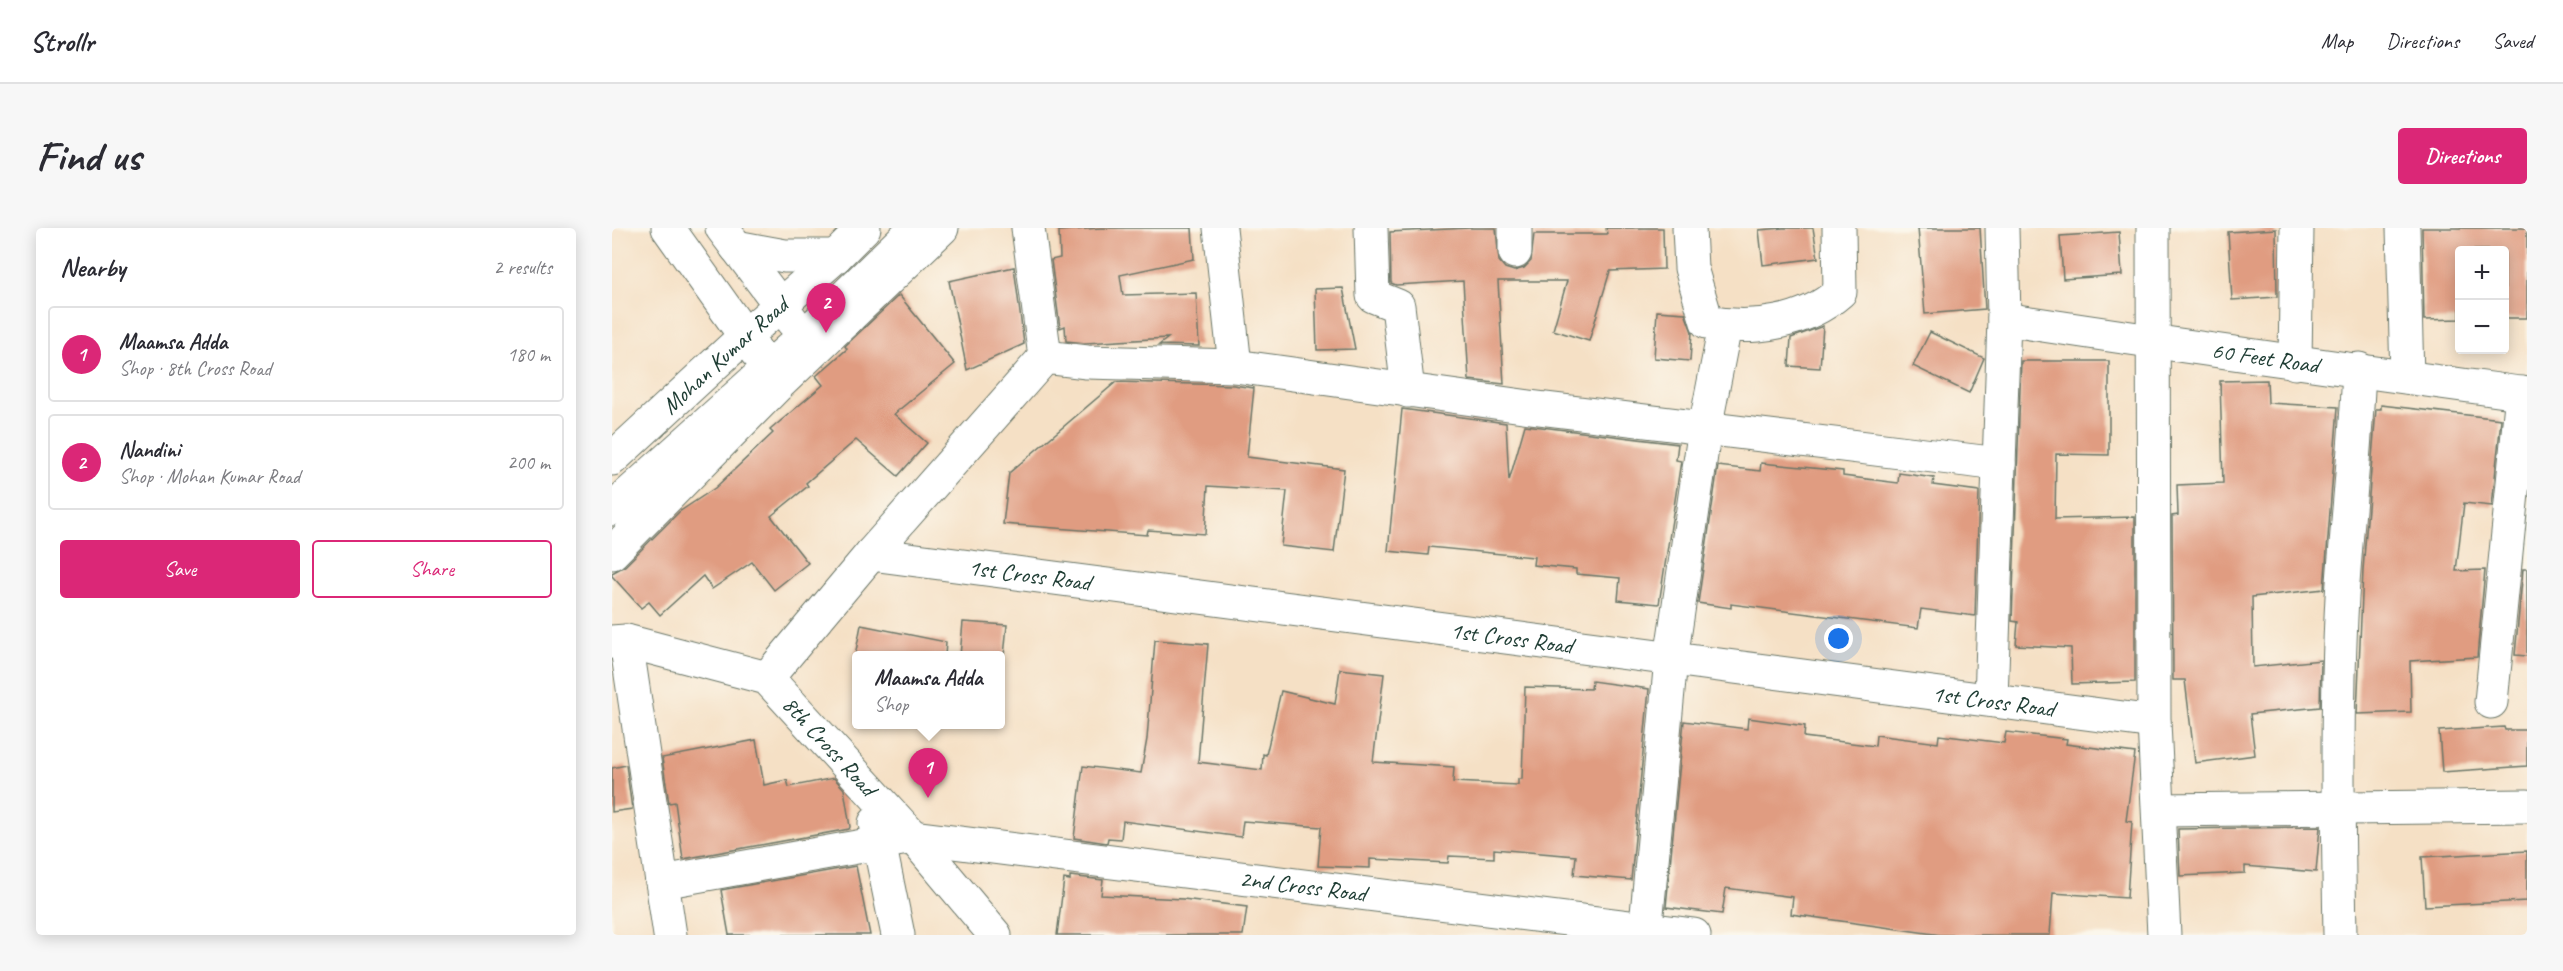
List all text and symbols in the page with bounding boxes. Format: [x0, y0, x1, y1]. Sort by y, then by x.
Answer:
text: Strollr [30, 24, 94, 59]
text: Map [2321, 28, 2353, 54]
text: Directions [2386, 28, 2459, 54]
text: Saved [2492, 28, 2533, 54]
button: Directions [2398, 128, 2527, 184]
text: Find us [36, 130, 141, 183]
map controls [2455, 246, 2509, 354]
button: + [2455, 246, 2509, 300]
text: Nearby [60, 251, 125, 284]
text: 2 results [493, 255, 552, 280]
pin: 2 [806, 284, 846, 333]
street label: Mohan Kumar Road [655, 288, 797, 421]
button: − [2455, 300, 2509, 354]
text: Maamsa Adda [119, 328, 227, 356]
street label: 60 Feet Road [2210, 335, 2324, 380]
text: 1 [77, 342, 86, 367]
text: 180 m [507, 342, 550, 367]
text: Shop · 8th Cross Road [119, 356, 271, 381]
text: Nandini [119, 436, 180, 464]
text: 2 [77, 450, 86, 475]
text: 200 m [507, 450, 550, 475]
text: Shop · Mohan Kumar Road [119, 464, 300, 489]
button: Save [60, 540, 300, 598]
button: Share [312, 540, 552, 598]
street label: 1st Cross Road [967, 552, 1096, 598]
street label: 1st Cross Road [1449, 615, 1578, 661]
your location [1824, 624, 1853, 653]
popup [852, 651, 1005, 729]
text: Maamsa Adda [874, 664, 983, 692]
street label: 1st Cross Road [1930, 678, 2060, 724]
street label: 8th Cross Road [776, 689, 885, 805]
text: Shop [874, 692, 908, 717]
pin: 1 [908, 748, 948, 798]
street label: 2nd Cross Road [1238, 863, 1371, 909]

